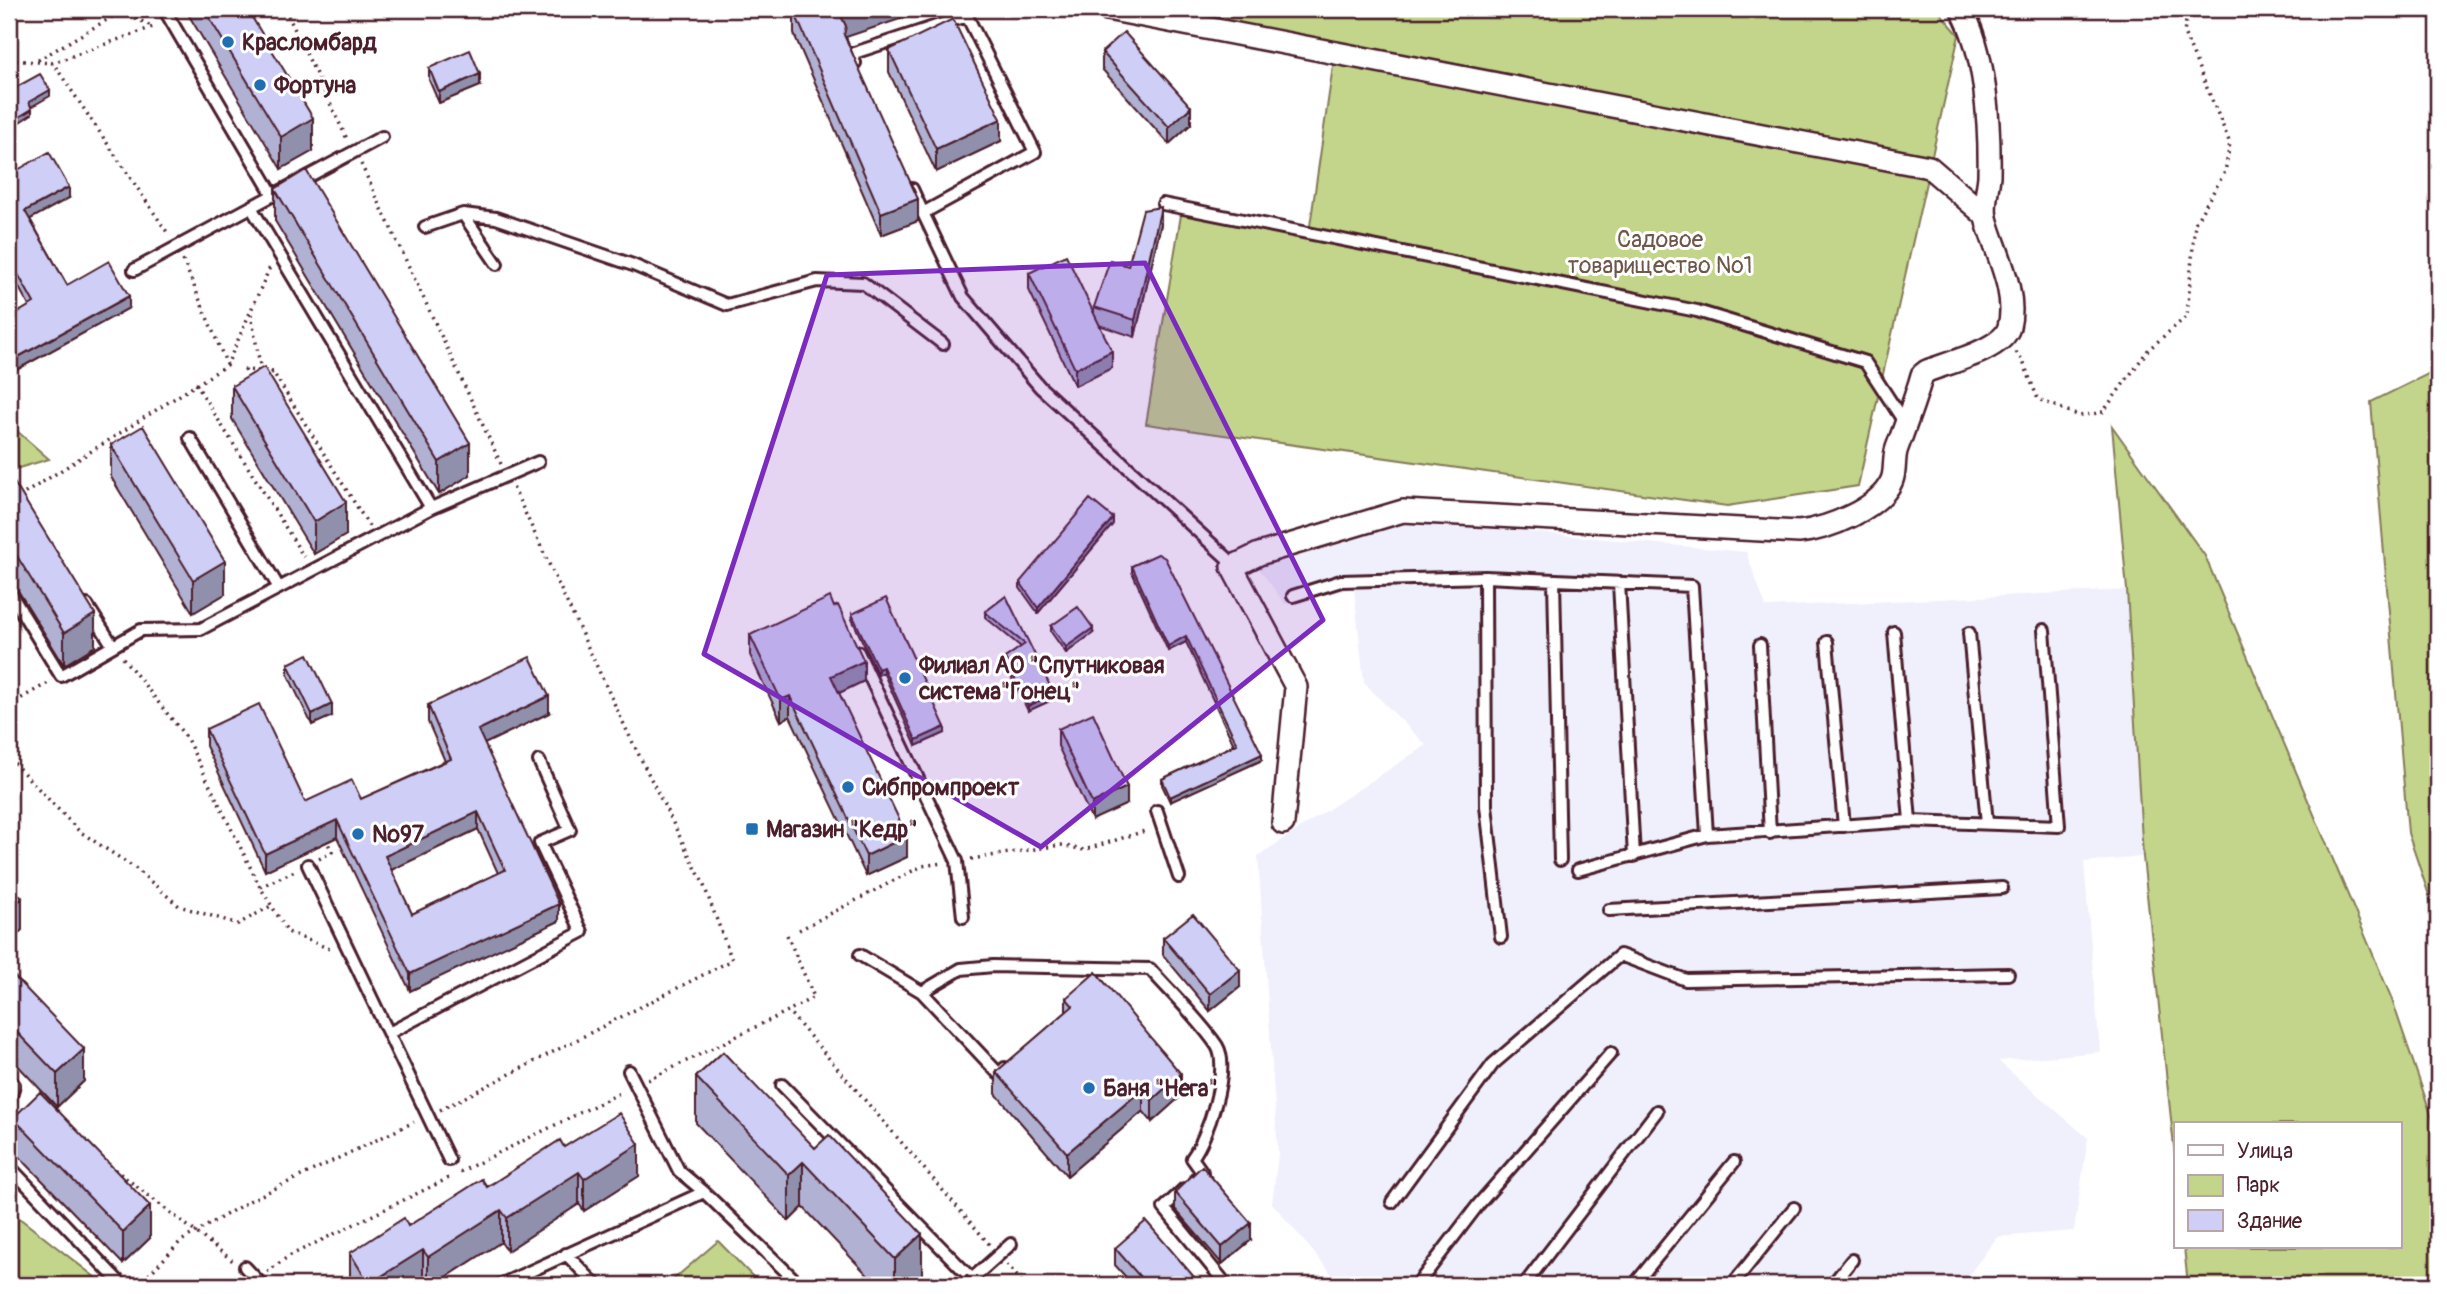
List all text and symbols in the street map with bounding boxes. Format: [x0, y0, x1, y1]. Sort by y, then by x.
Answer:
place label: Красломбард [242, 28, 378, 57]
marker: Красломбард [220, 34, 236, 50]
place label: Фортуна [273, 71, 356, 100]
marker: Фортуна [252, 77, 268, 93]
park label: Садовое товарищество №1 [1567, 225, 1753, 280]
place label: Филиал АО "Спутниковая система"Гонец" [918, 651, 1165, 706]
marker: Филиал АО "Спутниковая система"Гонец" [897, 670, 913, 686]
place label: Сибпромпроект [862, 773, 1020, 802]
marker: Сибпромпроект [840, 779, 856, 795]
place label: Магазин "Кедр" [766, 815, 917, 844]
place label: №97 [372, 820, 425, 849]
marker: Магазин "Кедр" [744, 821, 760, 837]
marker: №97 [350, 826, 366, 842]
place label: Баня "Нега" [1103, 1074, 1218, 1103]
marker: Баня "Нега" [1081, 1080, 1097, 1096]
legend [2174, 1122, 2402, 1248]
text: Улица [2237, 1138, 2293, 1165]
text: Парк [2237, 1172, 2280, 1199]
text: Здание [2237, 1208, 2303, 1235]

